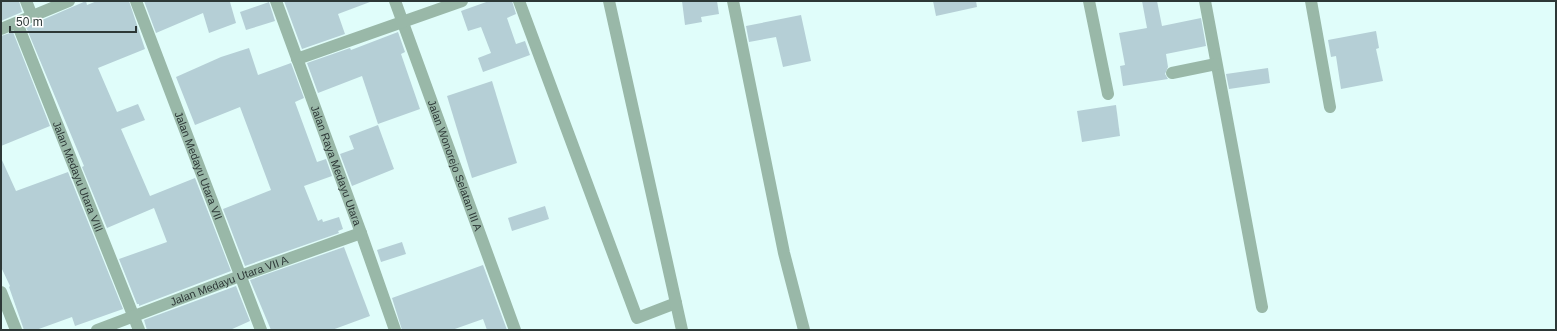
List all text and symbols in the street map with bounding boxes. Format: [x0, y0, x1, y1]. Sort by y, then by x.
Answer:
scale bar [10, 8, 136, 34]
text: 50 m [16, 15, 43, 29]
street label: Jalan Wonorejo Selatan III A [426, 98, 485, 233]
street label: Jalan Raya Medayu Utara [309, 103, 364, 228]
street label: Jalan Medayu Utara VII [172, 110, 225, 221]
street label: Jalan Medayu Utara VIII [51, 119, 105, 233]
street label: Jalan Medayu Utara VII A [168, 253, 290, 308]

